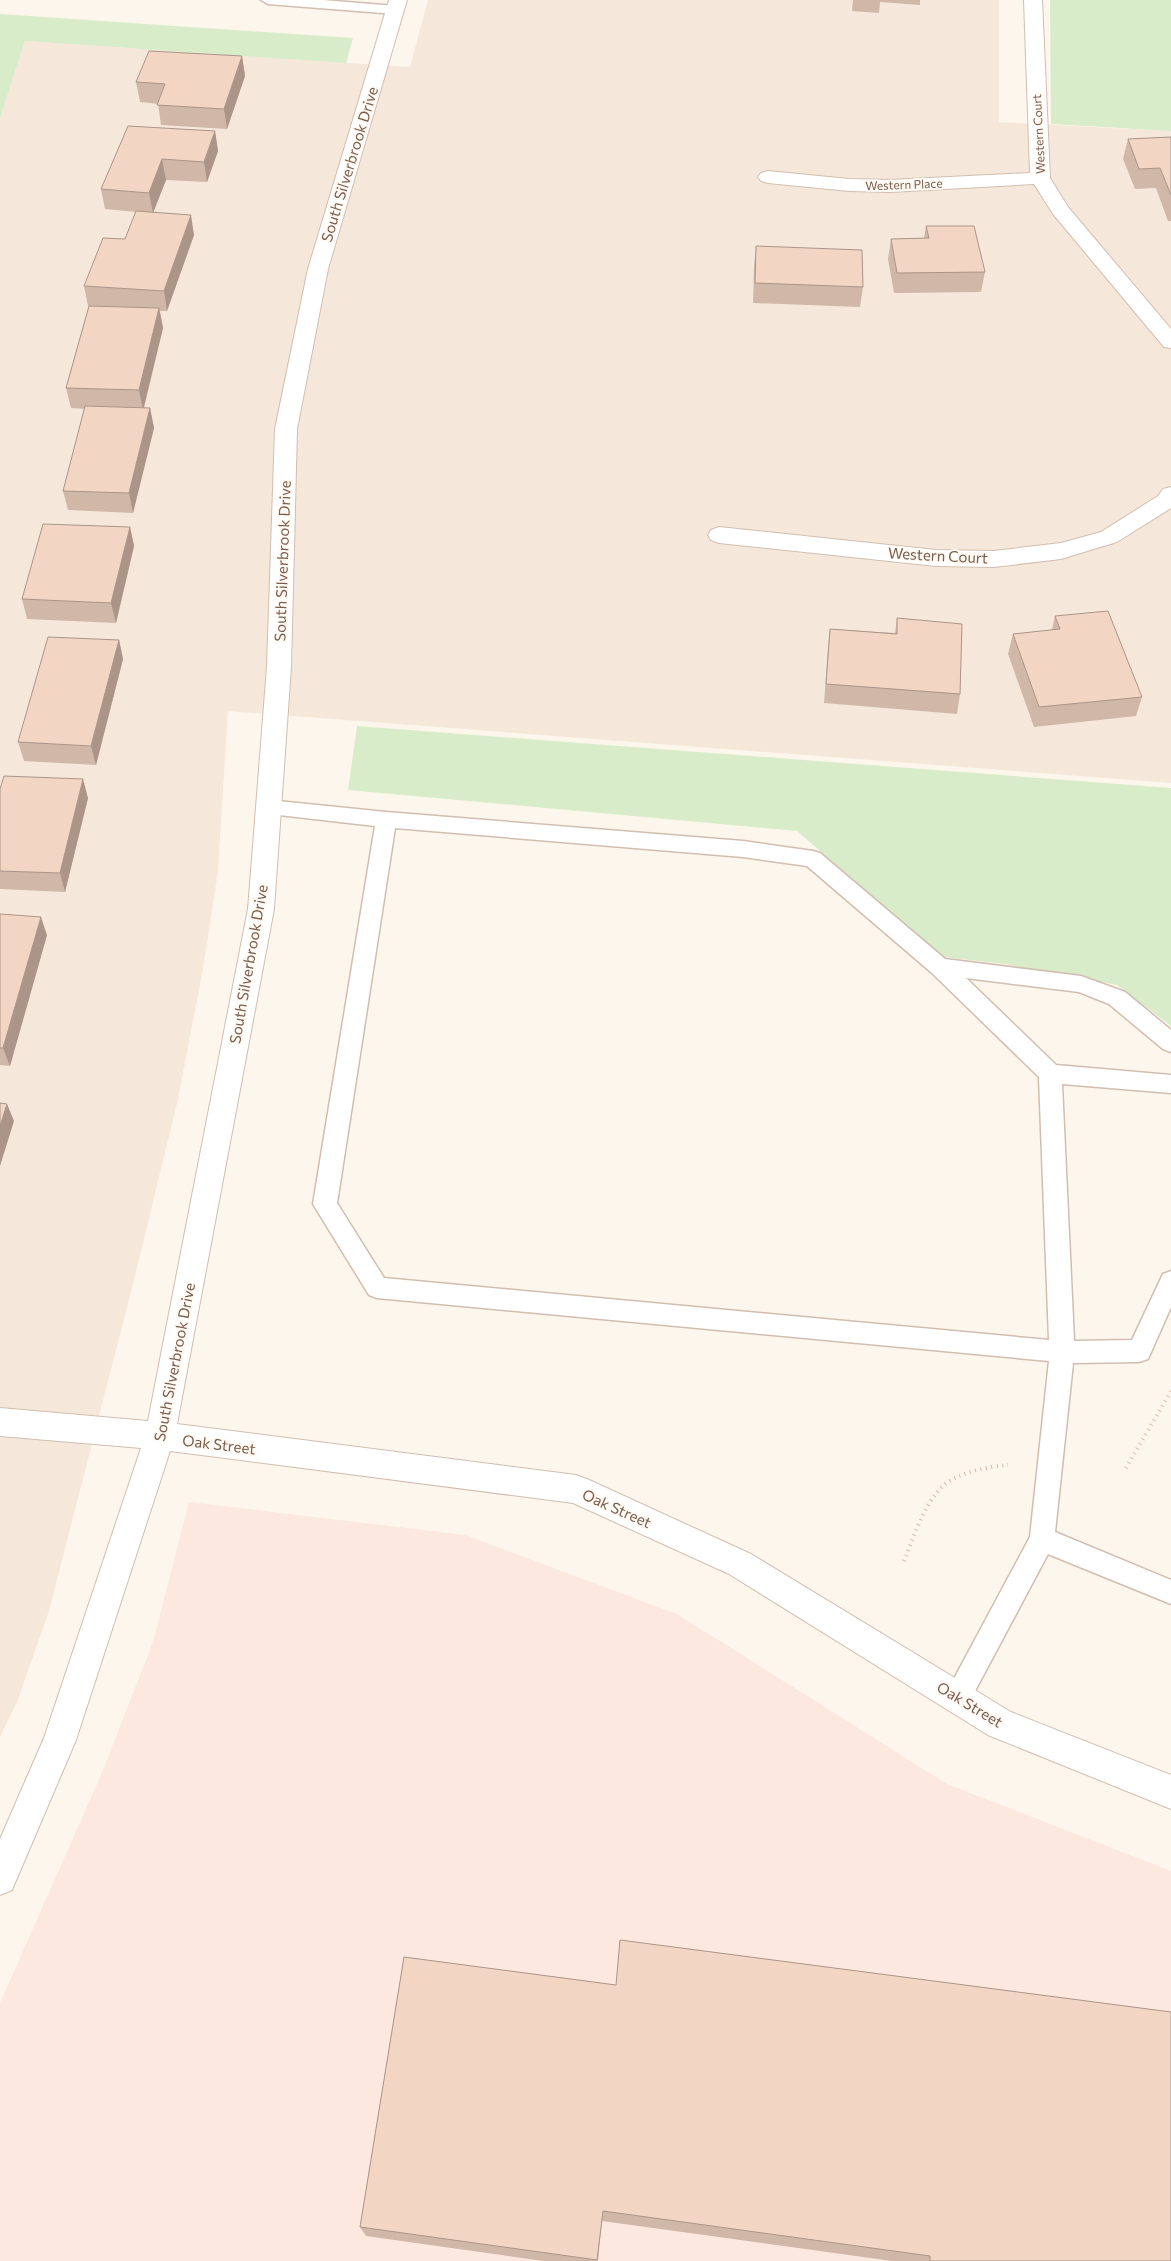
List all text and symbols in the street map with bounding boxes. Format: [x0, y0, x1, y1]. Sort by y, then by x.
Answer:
street label: South Silverbrook Drive [317, 84, 381, 244]
street label: Western Court [1029, 94, 1047, 174]
street label: Western Place [865, 176, 943, 192]
street label: South Silverbrook Drive [270, 480, 294, 642]
street label: Western Court [888, 543, 988, 567]
street label: South Silverbrook Drive [225, 883, 271, 1045]
street label: South Silverbrook Drive [150, 1281, 198, 1443]
street label: Oak Street [181, 1431, 257, 1457]
street label: Oak Street [580, 1485, 654, 1531]
street label: Oak Street [934, 1677, 1006, 1731]

